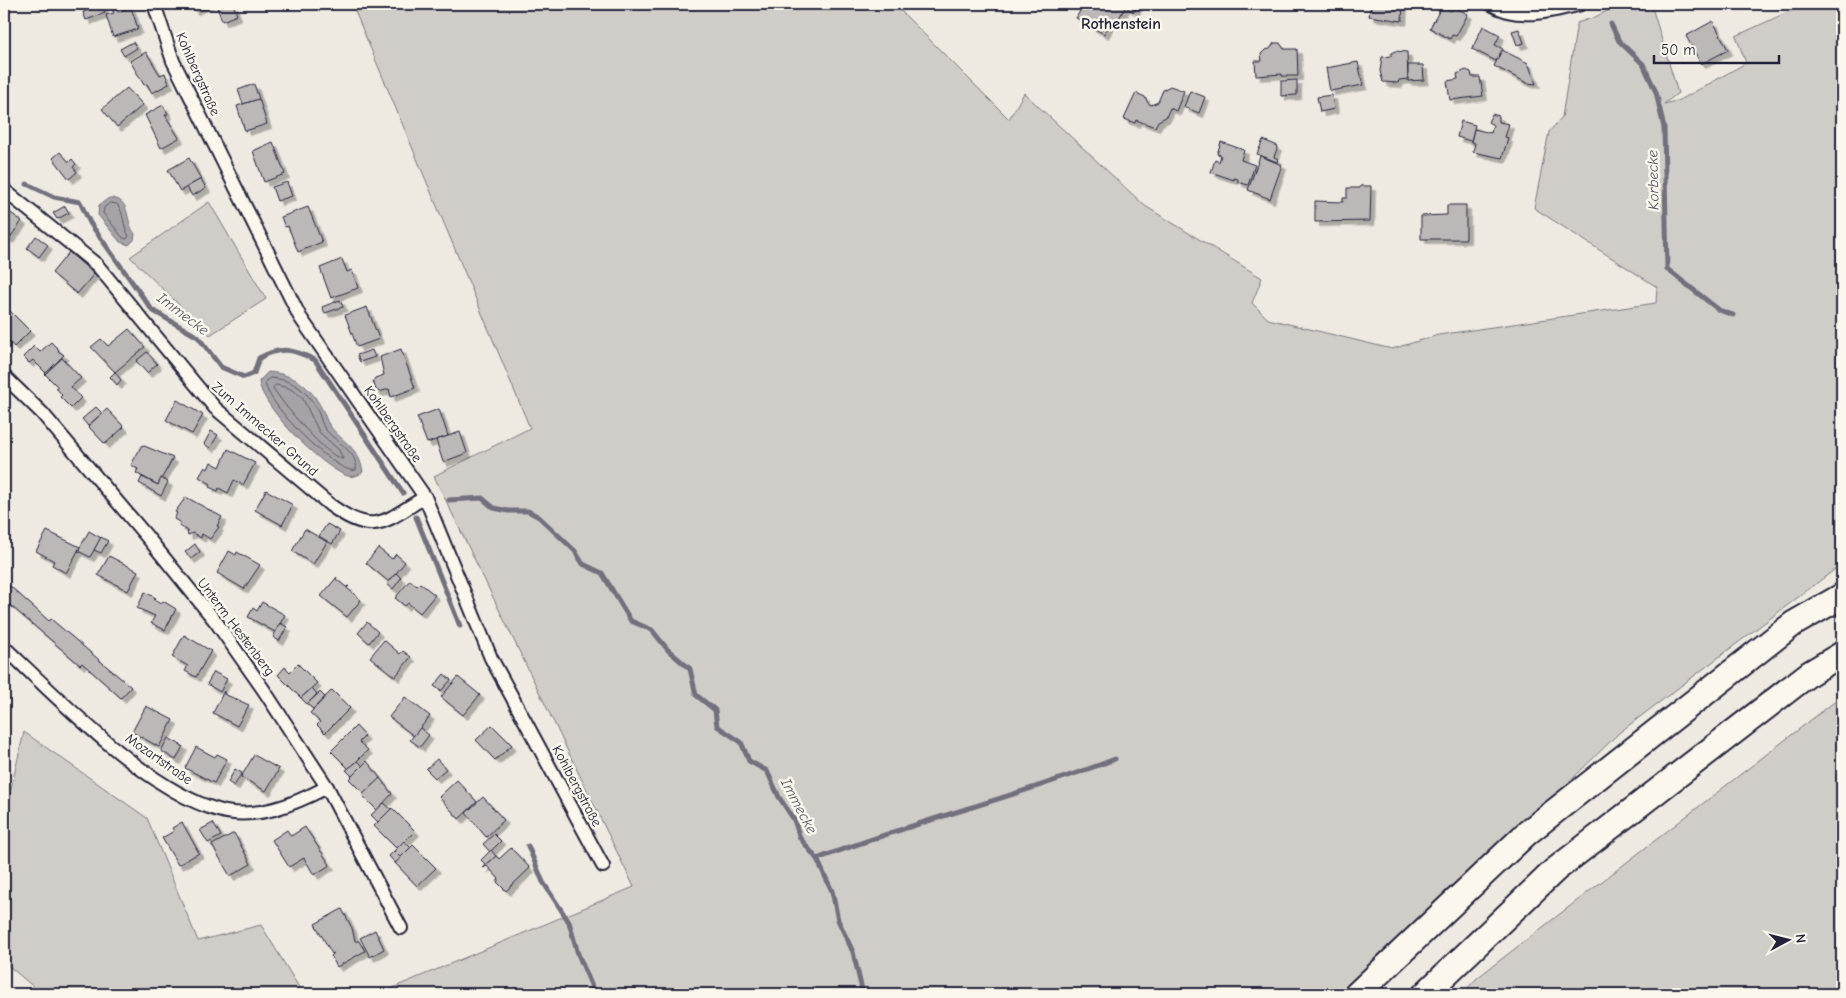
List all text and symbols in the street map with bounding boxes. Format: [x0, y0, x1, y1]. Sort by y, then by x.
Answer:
district label: Rothenstein [1081, 15, 1161, 33]
street label: Kohlbergstraße [172, 30, 224, 118]
scale bar [1654, 32, 1778, 64]
text: 50 m [1661, 41, 1696, 59]
water label: Korbecke [1643, 149, 1663, 210]
water label: Immecke [153, 288, 213, 340]
street label: Zum Immecker Grund [208, 378, 322, 480]
street label: Kohlbergstraße [360, 382, 426, 466]
street label: Unterm Hestenberg [194, 575, 278, 679]
street label: Mozartstraße [122, 730, 196, 788]
street label: Kohlbergstraße [548, 742, 606, 830]
water label: Immecke [776, 774, 821, 837]
north arrow [1764, 916, 1814, 966]
text: N [1791, 933, 1809, 944]

